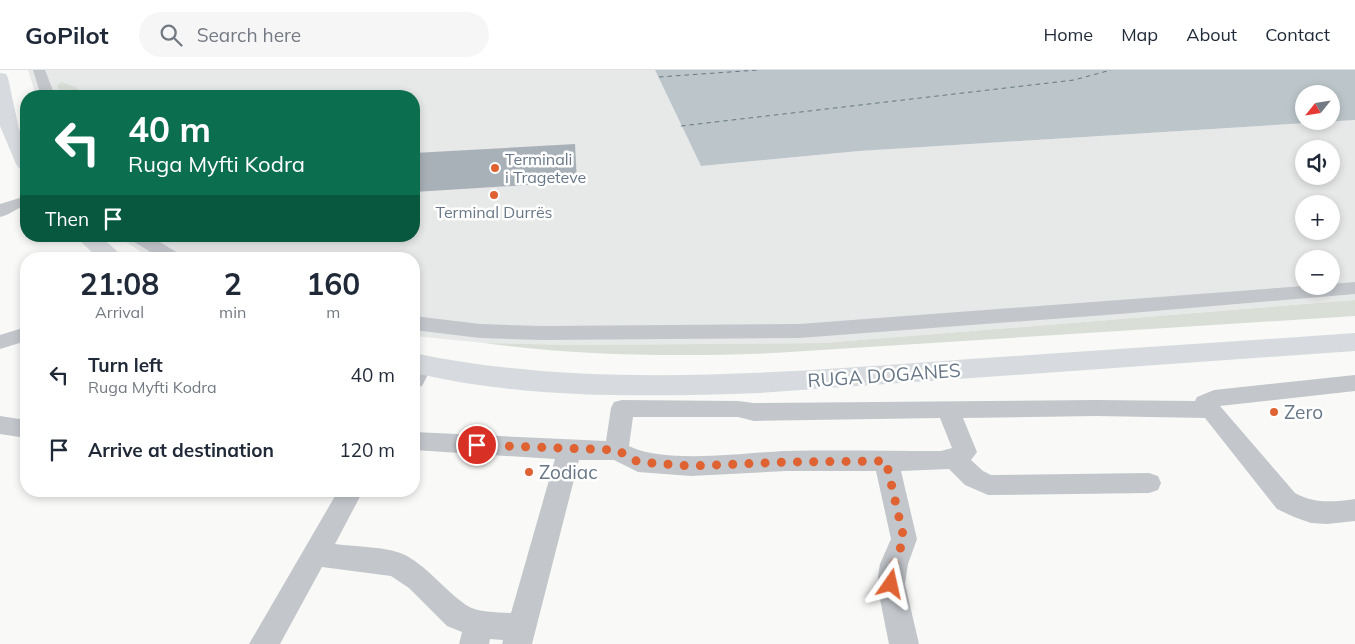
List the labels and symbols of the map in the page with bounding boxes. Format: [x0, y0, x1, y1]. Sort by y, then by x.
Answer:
north arrow [1295, 85, 1340, 130]
place label: Terminali i Trageteve [505, 149, 586, 187]
marker: Terminali i Trageteve [489, 162, 501, 174]
marker: Terminal Durrës [488, 189, 500, 201]
place label: Terminal Durrës [435, 202, 553, 222]
street label: RUGA DOGANES [807, 358, 961, 392]
place label: Zero [1284, 400, 1323, 424]
marker: Zero [1268, 406, 1280, 418]
pin [456, 424, 498, 466]
place label: Zodiac [539, 460, 598, 484]
marker: Zodiac [523, 466, 535, 478]
position arrow [864, 557, 916, 609]

